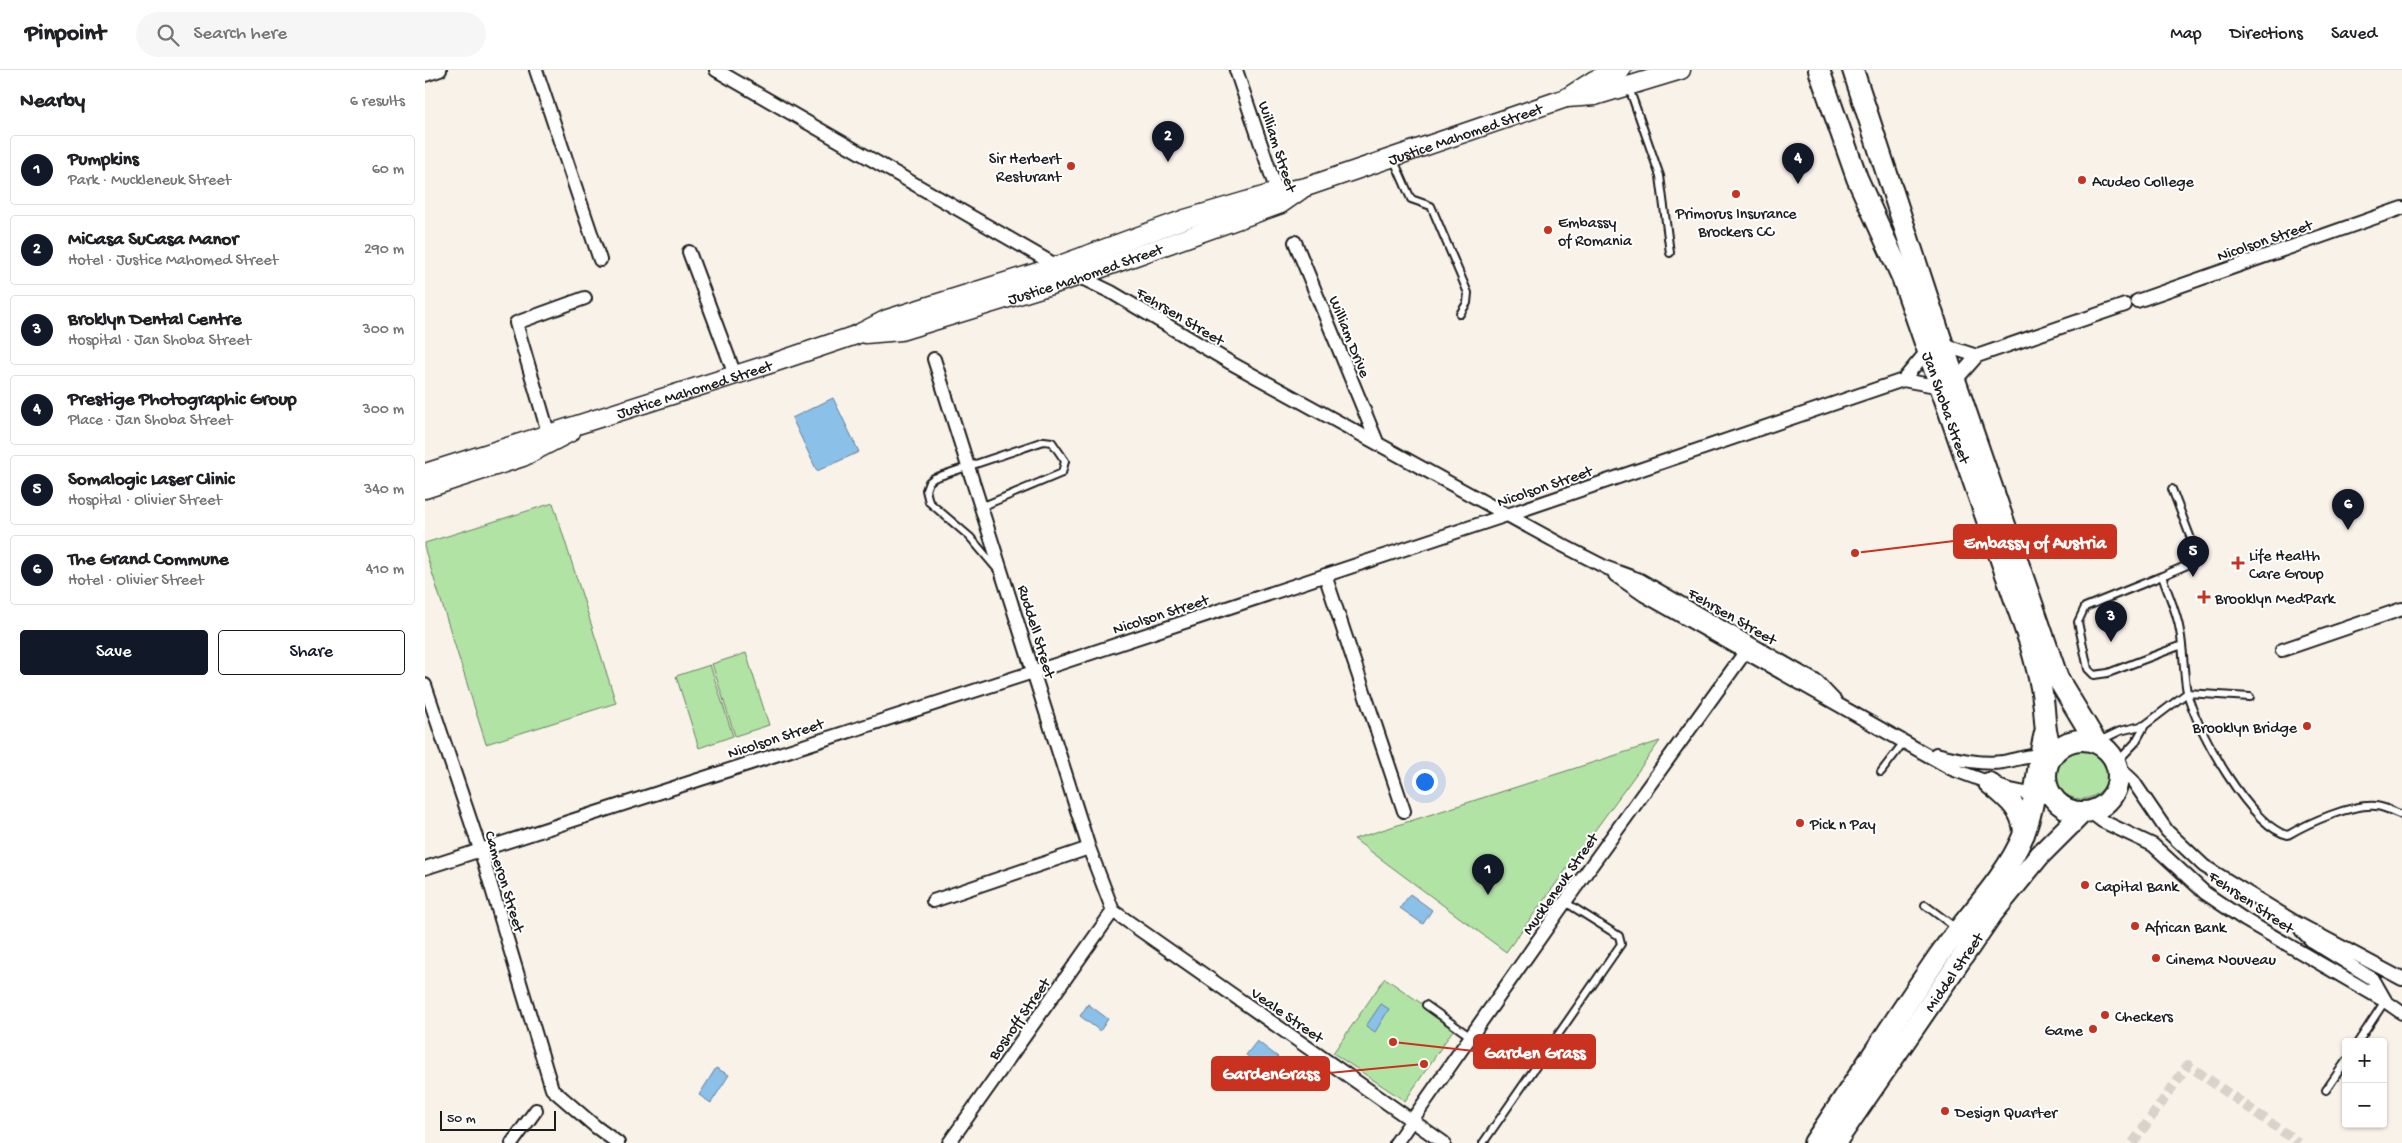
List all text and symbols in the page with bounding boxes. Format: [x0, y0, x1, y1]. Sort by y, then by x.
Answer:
search box [136, 12, 486, 57]
text: Pinpoint [25, 20, 106, 49]
icon: search [154, 21, 182, 49]
text: Search here [194, 23, 287, 46]
text: Map [2170, 24, 2202, 45]
text: Directions [2230, 24, 2303, 45]
text: Saved [2331, 24, 2377, 45]
text: Nearby [20, 90, 85, 115]
text: 6 results [350, 93, 405, 112]
street label: William Street [1252, 99, 1300, 196]
street label: Justice Mahomed Street [1386, 100, 1547, 171]
pin: 2 [1152, 121, 1184, 162]
pin: 4 [1782, 143, 1814, 184]
text: Pumpkins [68, 149, 139, 172]
place label: Sir Herbert Resturant [989, 151, 1062, 188]
marker: Sir Herbert Resturant [1065, 160, 1077, 172]
text: 1 [34, 161, 40, 180]
text: 60 m [372, 161, 404, 180]
text: Park · Muckleneuk Street [68, 172, 231, 191]
marker: Acudeo College [2076, 174, 2088, 186]
place label: Acudeo College [2092, 174, 2194, 193]
marker: Primorus Insurance Brockers CC [1730, 188, 1742, 200]
place label: Primorus Insurance Brockers CC [1674, 206, 1797, 243]
place label: Embassy of Romania [1558, 215, 1633, 252]
street label: Nicolson Street [2215, 217, 2317, 267]
marker: Embassy of Romania [1542, 224, 1554, 236]
text: MiCasa SuCasa Manor [68, 229, 238, 252]
text: 2 [33, 241, 41, 260]
text: 290 m [364, 241, 404, 260]
street label: Justice Mahomed Street [1006, 241, 1167, 311]
text: Hotel · Justice Mahomed Street [68, 252, 278, 271]
street label: Fehrsen Street [1131, 284, 1228, 352]
street label: William Drive [1323, 294, 1373, 382]
text: Broklyn Dental Centre [68, 309, 241, 332]
text: 3 [33, 321, 41, 340]
text: 300 m [362, 321, 404, 340]
text: Hospital · Jan Shoba Street [68, 332, 251, 351]
street label: Jan Shoba Street [1916, 350, 1973, 468]
street label: Justice Mahomed Street [615, 357, 776, 425]
text: Prestige Photographic Group [68, 389, 297, 412]
text: 4 [33, 401, 41, 420]
text: 300 m [362, 401, 404, 420]
text: Place · Jan Shoba Street [68, 412, 232, 431]
street label: Nicolson Street [1495, 463, 1597, 513]
text: Somalogic Laser Clinic [68, 469, 234, 492]
text: 5 [33, 481, 41, 500]
text: 340 m [364, 481, 404, 500]
pin: 6 [2332, 489, 2364, 530]
text: Hospital · Olivier Street [68, 492, 222, 511]
callout: Embassy of Austria [1954, 525, 2116, 558]
text: Embassy of Austria [1964, 534, 2107, 555]
pin: 5 [2177, 536, 2209, 577]
place label: Life Health Care Group [2249, 548, 2324, 585]
text: The Grand Commune [68, 549, 229, 572]
marker: Life Health Care Group [2231, 556, 2245, 570]
text: 6 [33, 561, 41, 580]
text: 410 m [366, 561, 404, 580]
text: Hotel · Olivier Street [68, 572, 204, 591]
street label: Ruddell Street [1011, 583, 1058, 682]
street label: Fehrsen Street [1683, 585, 1780, 652]
marker: Brooklyn MedPark [2197, 590, 2211, 604]
street label: Nicolson Street [1111, 591, 1213, 641]
place label: Brooklyn MedPark [2214, 591, 2336, 610]
pin: 3 [2095, 601, 2127, 642]
button: Save [20, 630, 208, 675]
button: Share [218, 630, 405, 675]
street label: Nicolson Street [726, 715, 828, 765]
place label: Brooklyn Bridge [2192, 720, 2298, 739]
marker: Brooklyn Bridge [2301, 720, 2313, 732]
your location [1412, 769, 1438, 795]
marker: Pick n Pay [1794, 817, 1806, 829]
place label: Pick n Pay [1809, 817, 1876, 836]
street label: Cameron Street [478, 829, 528, 937]
street label: Muckleneuk Street [1520, 829, 1605, 940]
pin: 1 [1472, 854, 1504, 895]
street label: Fehrsen Street [2203, 868, 2298, 940]
marker: Capital Bank [2079, 879, 2091, 891]
place label: Capital Bank [2095, 879, 2180, 898]
marker: African Bank [2129, 920, 2141, 932]
place label: African Bank [2145, 920, 2228, 939]
street label: Middel Street [1922, 929, 1990, 1017]
marker: Cinema Nouveau [2150, 952, 2162, 964]
place label: Cinema Nouveau [2166, 952, 2276, 971]
street label: Boshoff Street [985, 974, 1057, 1065]
street label: Veale Street [1245, 984, 1327, 1050]
marker: Checkers [2099, 1009, 2111, 1021]
place label: Checkers [2115, 1009, 2174, 1028]
place label: Game [2044, 1023, 2084, 1042]
marker: Game [2087, 1023, 2099, 1035]
callout: Garden Grass [1474, 1035, 1595, 1068]
map controls [2342, 1038, 2387, 1128]
button: + [2342, 1038, 2387, 1083]
text: Garden Grass [1484, 1044, 1587, 1065]
callout: GardenGrass [1212, 1057, 1329, 1090]
text: GardenGrass [1222, 1065, 1321, 1086]
button: − [2342, 1083, 2387, 1128]
marker: Design Quarter [1939, 1105, 1951, 1117]
place label: Design Quarter [1954, 1105, 2058, 1124]
scale bar [440, 1108, 556, 1131]
text: 50 m [447, 1111, 476, 1128]

